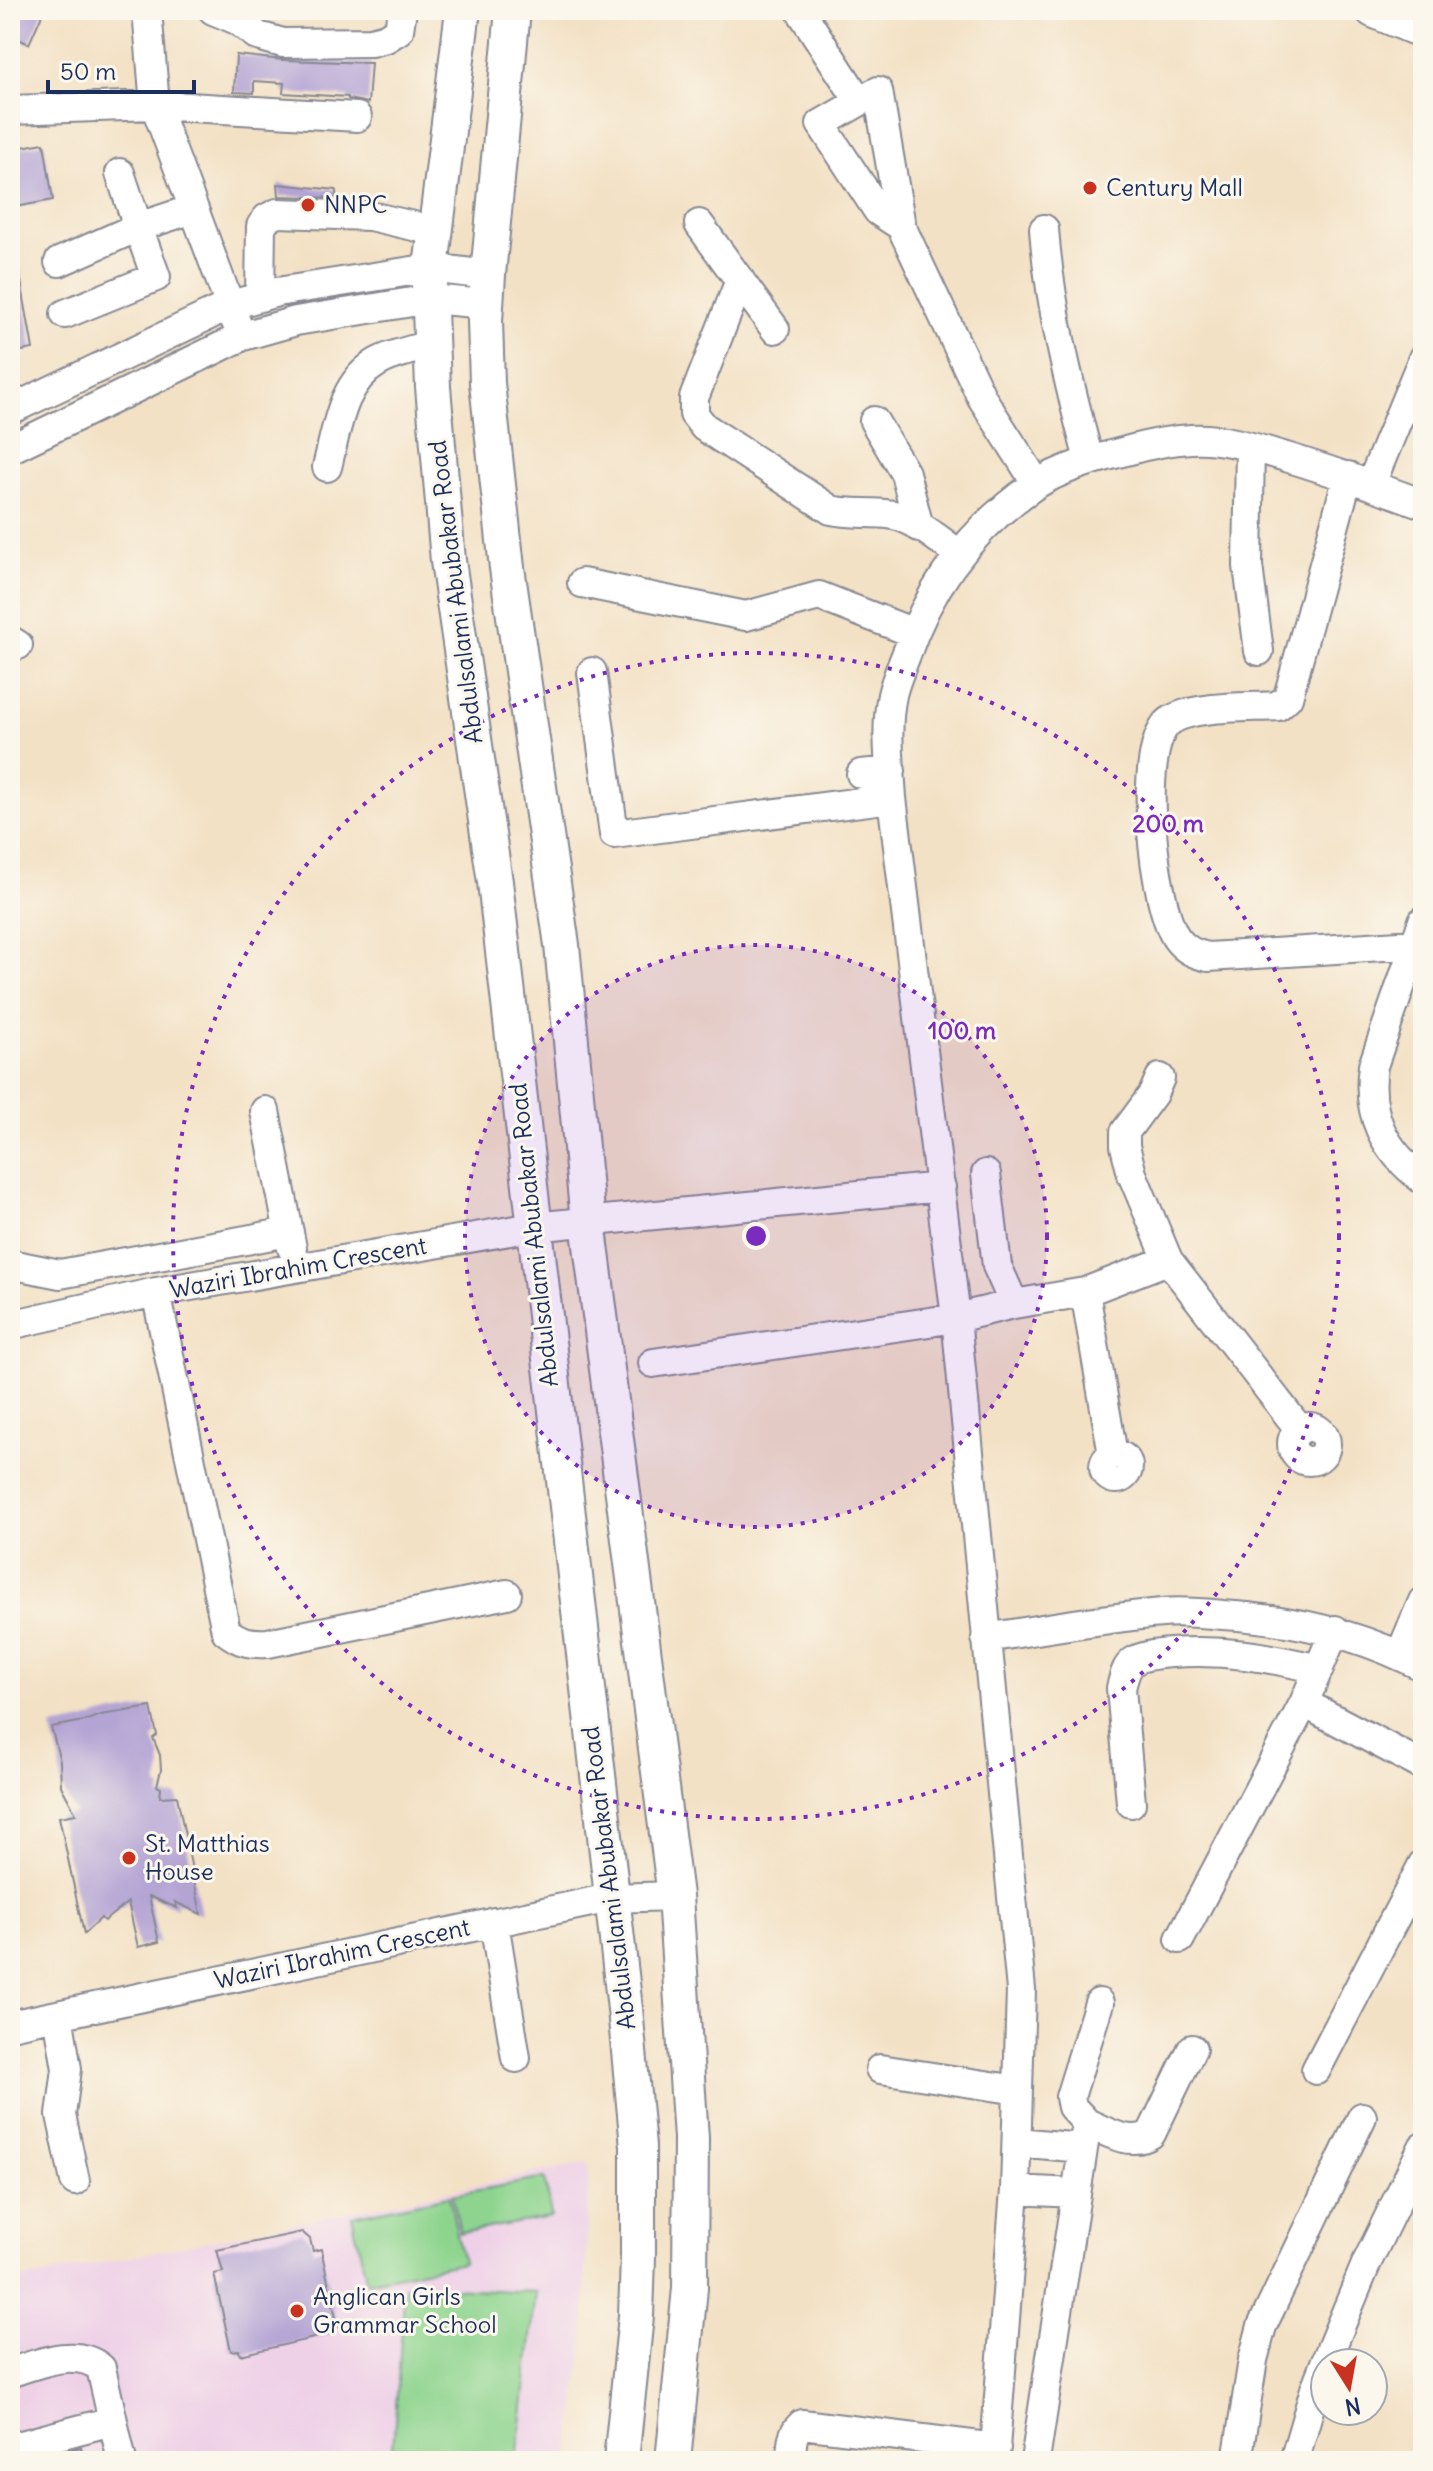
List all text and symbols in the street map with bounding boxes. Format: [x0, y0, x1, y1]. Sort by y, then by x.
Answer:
scale bar [48, 44, 194, 94]
text: 50 m [60, 56, 116, 86]
place label: Century Mall [1106, 172, 1243, 202]
marker: Century Mall [1081, 179, 1099, 197]
place label: NNPC [324, 189, 387, 219]
marker: NNPC [299, 196, 317, 214]
street label: Abdulsalami Abubakar Road [422, 439, 488, 745]
text: 200 m [1132, 808, 1204, 838]
text: 100 m [928, 1015, 996, 1045]
street label: Abdulsalami Abubakar Road [502, 1082, 564, 1388]
centre of rings [742, 1222, 770, 1250]
street label: Waziri Ibrahim Crescent [167, 1230, 429, 1304]
street label: Abdulsalami Abubakar Road [575, 1725, 641, 2031]
place label: St. Matthias House [145, 1828, 270, 1886]
marker: St. Matthias House [120, 1849, 138, 1867]
street label: Waziri Ibrahim Crescent [211, 1911, 472, 1995]
place label: Anglican Girls Grammar School [313, 2281, 497, 2339]
marker: Anglican Girls Grammar School [288, 2302, 306, 2320]
north arrow [1309, 2347, 1389, 2427]
text: N [1343, 2391, 1363, 2422]

